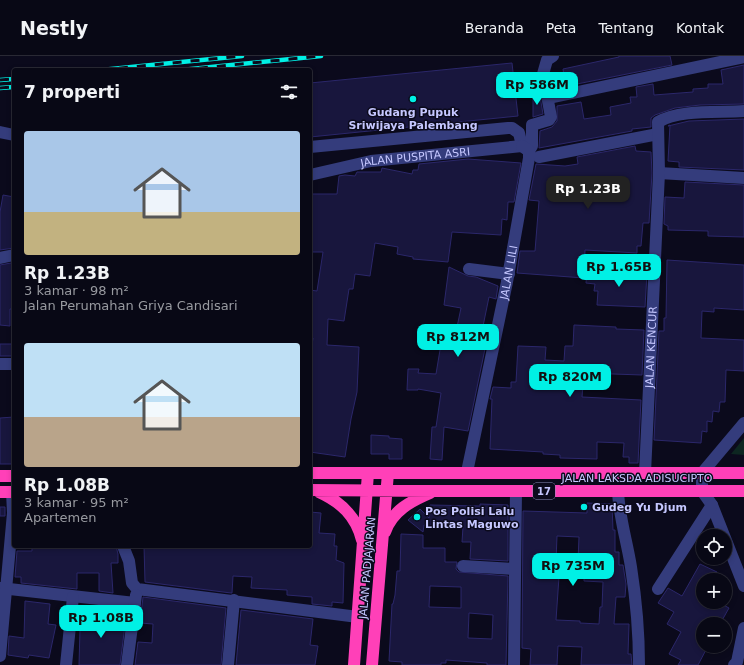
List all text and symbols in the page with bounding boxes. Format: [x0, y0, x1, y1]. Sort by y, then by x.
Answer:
text: Nestly [20, 17, 88, 39]
text: Beranda [465, 20, 524, 36]
text: Peta [546, 20, 576, 36]
text: Tentang [598, 20, 654, 36]
text: Kontak [676, 20, 724, 36]
pin: Rp 586M [500, 72, 574, 106]
text: Rp 586M [505, 77, 569, 92]
icon: filters [278, 81, 300, 103]
text: 7 properti [24, 82, 120, 102]
marker: Gudang Pupuk Sriwijaya Palembang [408, 94, 418, 104]
place label: Gudang Pupuk Sriwijaya Palembang [348, 106, 478, 132]
street label: JALAN PUSPITA ASRI [358, 145, 471, 170]
icon: home [126, 157, 198, 229]
pin: Rp 1.23B [547, 176, 629, 210]
text: Rp 1.23B [555, 181, 621, 196]
street label: JALAN LILI [497, 244, 520, 302]
pin: Rp 1.65B [578, 254, 660, 288]
text: Rp 1.65B [586, 259, 652, 274]
text: Rp 1.23B [24, 263, 110, 283]
text: 3 kamar · 98 m² [24, 283, 129, 298]
text: Jalan Perumahan Griya Candisari [24, 298, 238, 313]
street label: JALAN KENCUR [643, 306, 660, 389]
pin: Rp 812M [421, 324, 495, 358]
text: Rp 812M [426, 329, 490, 344]
pin: Rp 820M [533, 364, 607, 398]
icon: home [126, 369, 198, 441]
text: Rp 820M [538, 369, 602, 384]
street label: JALAN LAKSDA ADISUCIPTO [561, 472, 713, 485]
text: Rp 1.08B [24, 475, 110, 495]
road number: 17 [533, 483, 555, 499]
text: 3 kamar · 95 m² [24, 495, 129, 510]
place label: Gudeg Yu Djum [592, 501, 687, 514]
marker: Gudeg Yu Djum [579, 502, 589, 512]
place label: Pos Polisi Lalu Lintas Maguwo [425, 505, 519, 531]
text: Apartemen [24, 510, 96, 525]
marker: Pos Polisi Lalu Lintas Maguwo [412, 512, 422, 522]
street label: JALAN PADJAJARAN [356, 517, 378, 621]
map controls [696, 529, 732, 653]
button: locate [696, 529, 732, 565]
pin: Rp 735M [536, 553, 610, 587]
text: Rp 735M [541, 558, 605, 573]
button: + [696, 573, 732, 609]
pin: Rp 1.08B [60, 605, 142, 639]
text: Rp 1.08B [68, 610, 134, 625]
button: − [696, 617, 732, 653]

